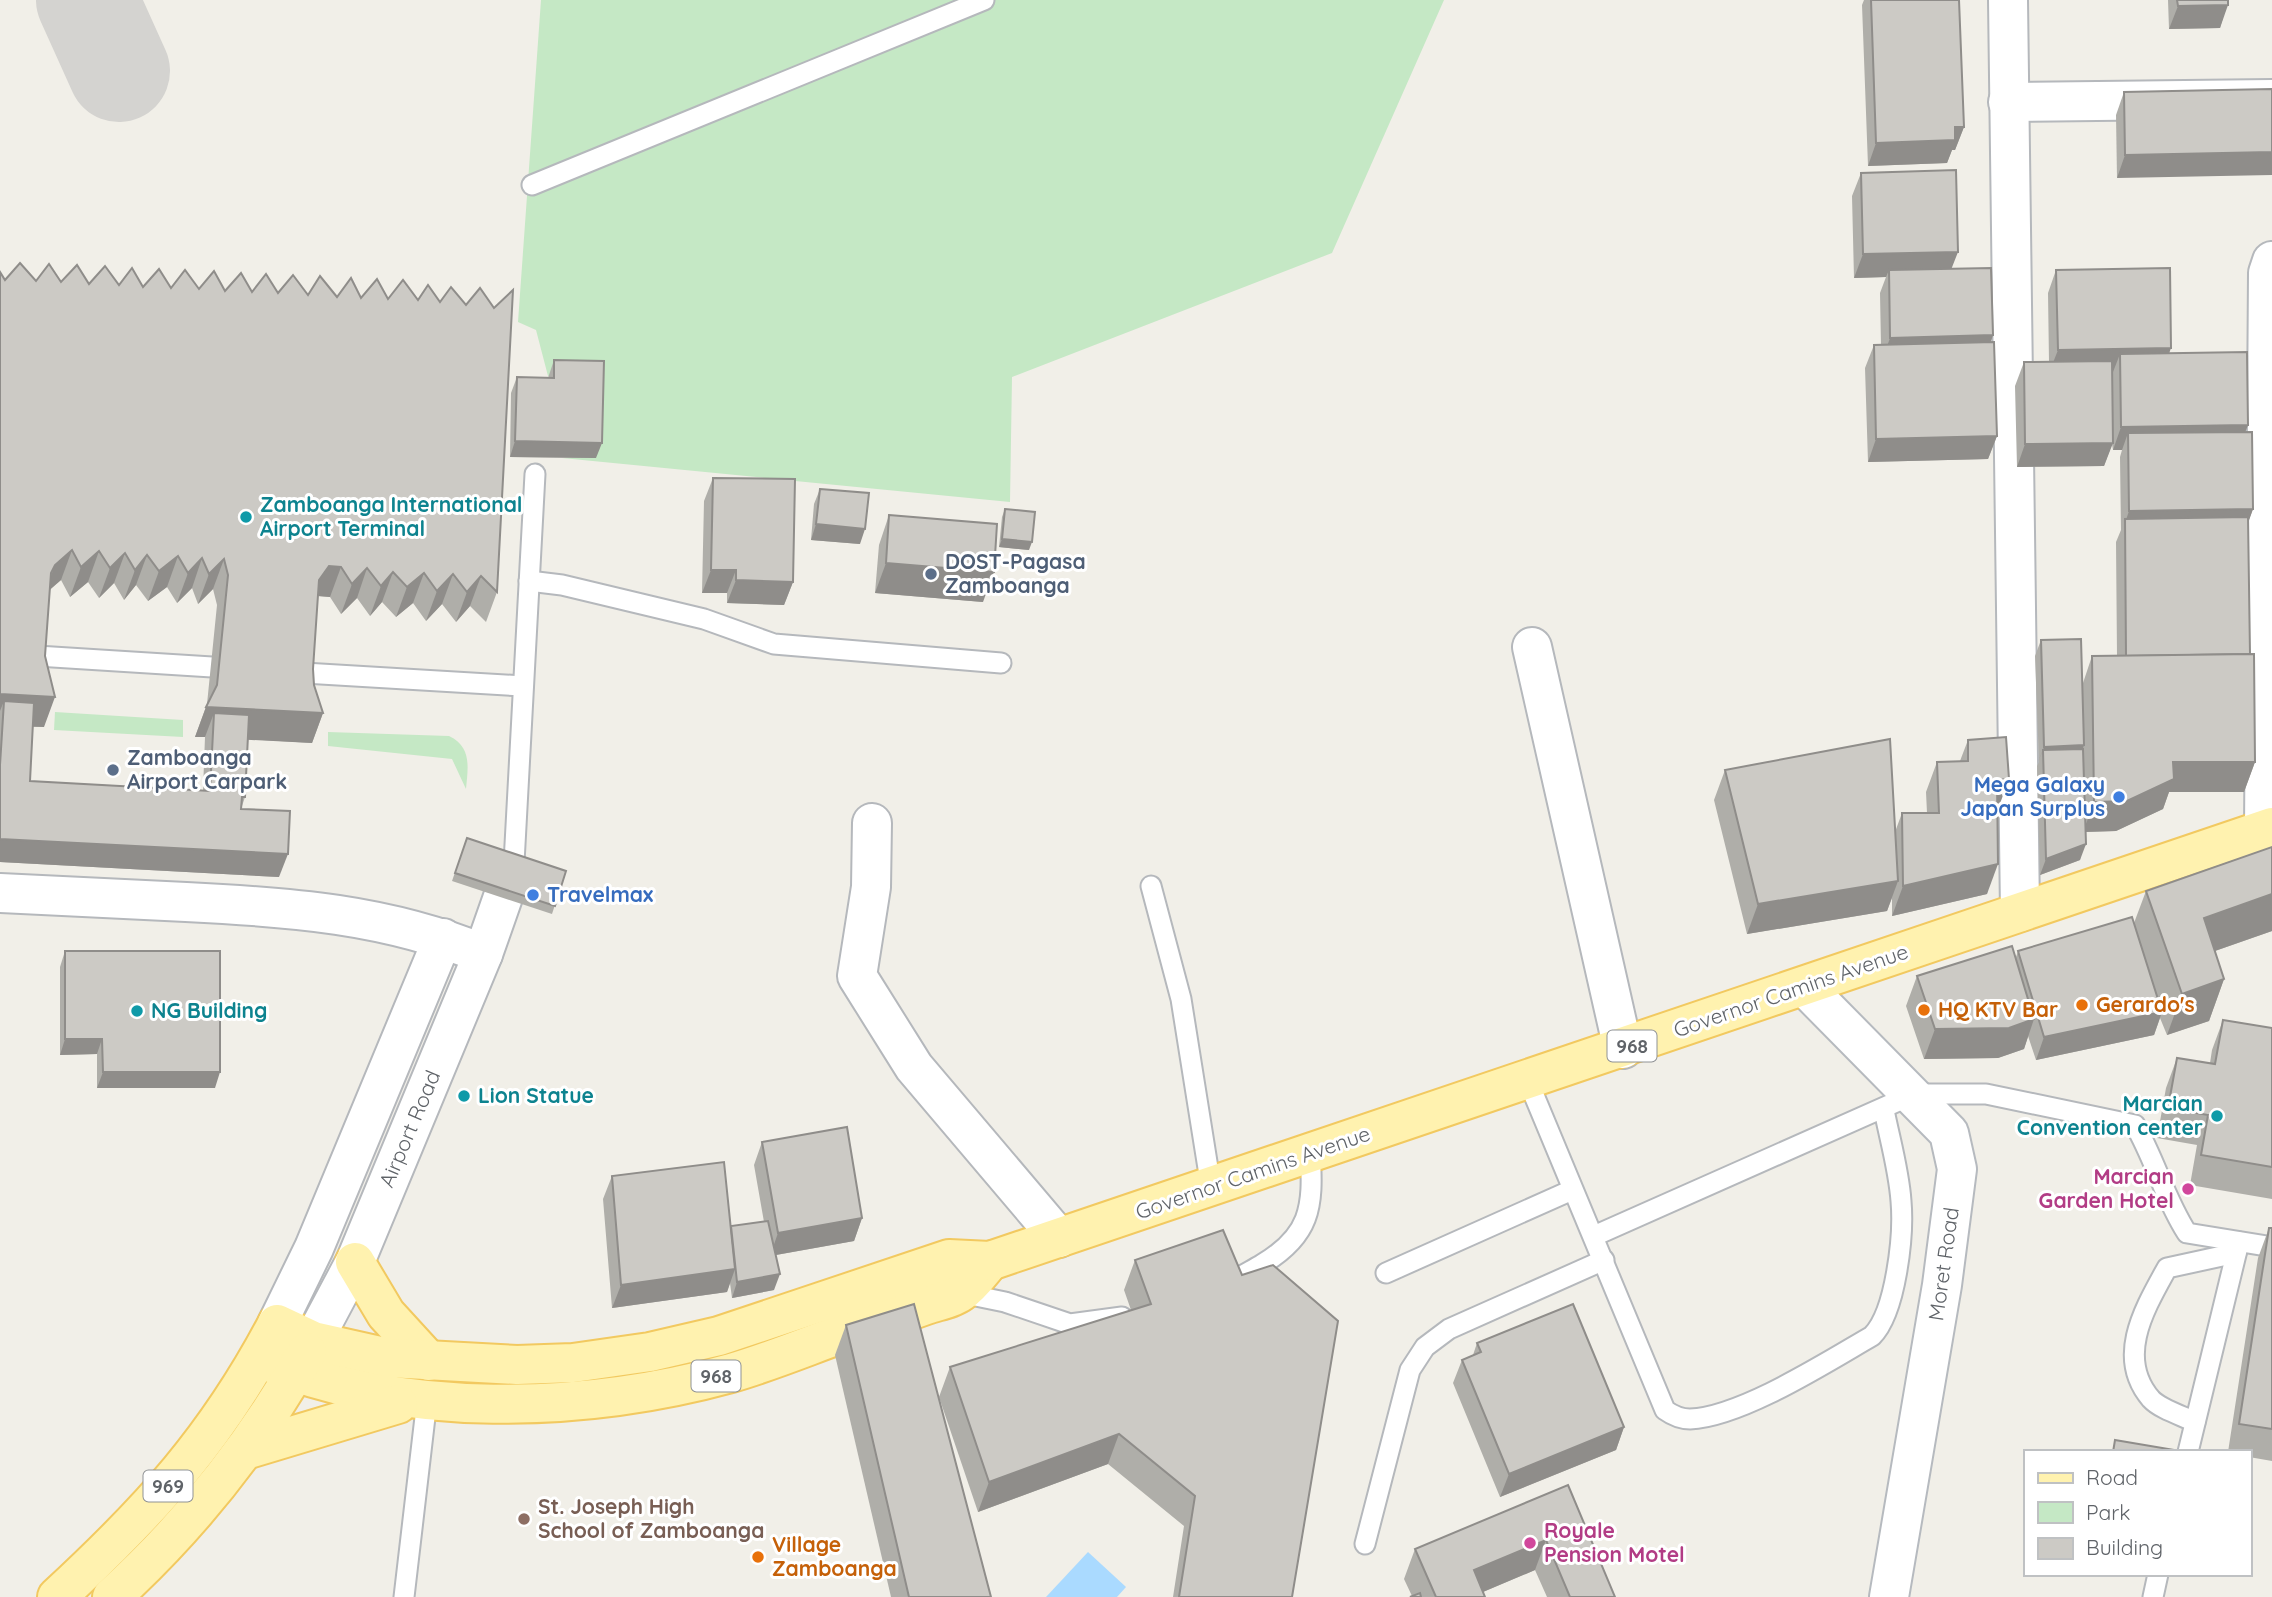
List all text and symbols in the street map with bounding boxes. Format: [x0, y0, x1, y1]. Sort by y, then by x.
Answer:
place label: Zamboanga International Airport Terminal [260, 491, 523, 541]
marker: Zamboanga International Airport Terminal [238, 509, 254, 525]
place label: DOST-Pagasa Zamboanga [945, 548, 1086, 598]
marker: DOST-Pagasa Zamboanga [923, 566, 939, 582]
place label: Zamboanga Airport Carpark [127, 744, 287, 794]
marker: Zamboanga Airport Carpark [105, 762, 121, 778]
place label: Mega Galaxy Japan Surplus [1960, 771, 2105, 821]
marker: Mega Galaxy Japan Surplus [2111, 789, 2127, 805]
place label: Travelmax [547, 881, 653, 907]
marker: Travelmax [525, 887, 541, 903]
street label: Governor Camins Avenue [1670, 938, 1911, 1042]
place label: Gerardo's [2096, 991, 2195, 1017]
place label: HQ KTV Bar [1938, 996, 2058, 1022]
place label: NG Building [151, 997, 268, 1023]
marker: Gerardo's [2074, 997, 2090, 1013]
marker: HQ KTV Bar [1916, 1002, 1932, 1018]
marker: NG Building [129, 1003, 145, 1019]
road number: 968 [1608, 1030, 1656, 1062]
street label: Airport Road [373, 1066, 445, 1191]
place label: Lion Statue [478, 1082, 594, 1108]
marker: Lion Statue [456, 1088, 472, 1104]
place label: Marcian Convention center [2017, 1090, 2203, 1140]
marker: Marcian Convention center [2209, 1108, 2225, 1124]
street label: Governor Camins Avenue [1132, 1120, 1373, 1224]
place label: Marcian Garden Hotel [2039, 1163, 2174, 1213]
marker: Marcian Garden Hotel [2180, 1181, 2196, 1197]
street label: Moret Road [1922, 1205, 1964, 1322]
road number: 968 [692, 1360, 740, 1392]
legend [2024, 1450, 2251, 1576]
text: Road [2086, 1464, 2138, 1490]
road number: 969 [144, 1470, 192, 1502]
place label: St. Joseph High School of Zamboanga [538, 1493, 764, 1543]
text: Park [2086, 1499, 2130, 1525]
marker: St. Joseph High School of Zamboanga [516, 1511, 532, 1527]
place label: Royale Pension Motel [1544, 1517, 1685, 1567]
place label: Village Zamboanga [772, 1531, 897, 1581]
text: Building [2086, 1534, 2163, 1560]
marker: Royale Pension Motel [1522, 1535, 1538, 1551]
marker: Village Zamboanga [750, 1549, 766, 1565]

